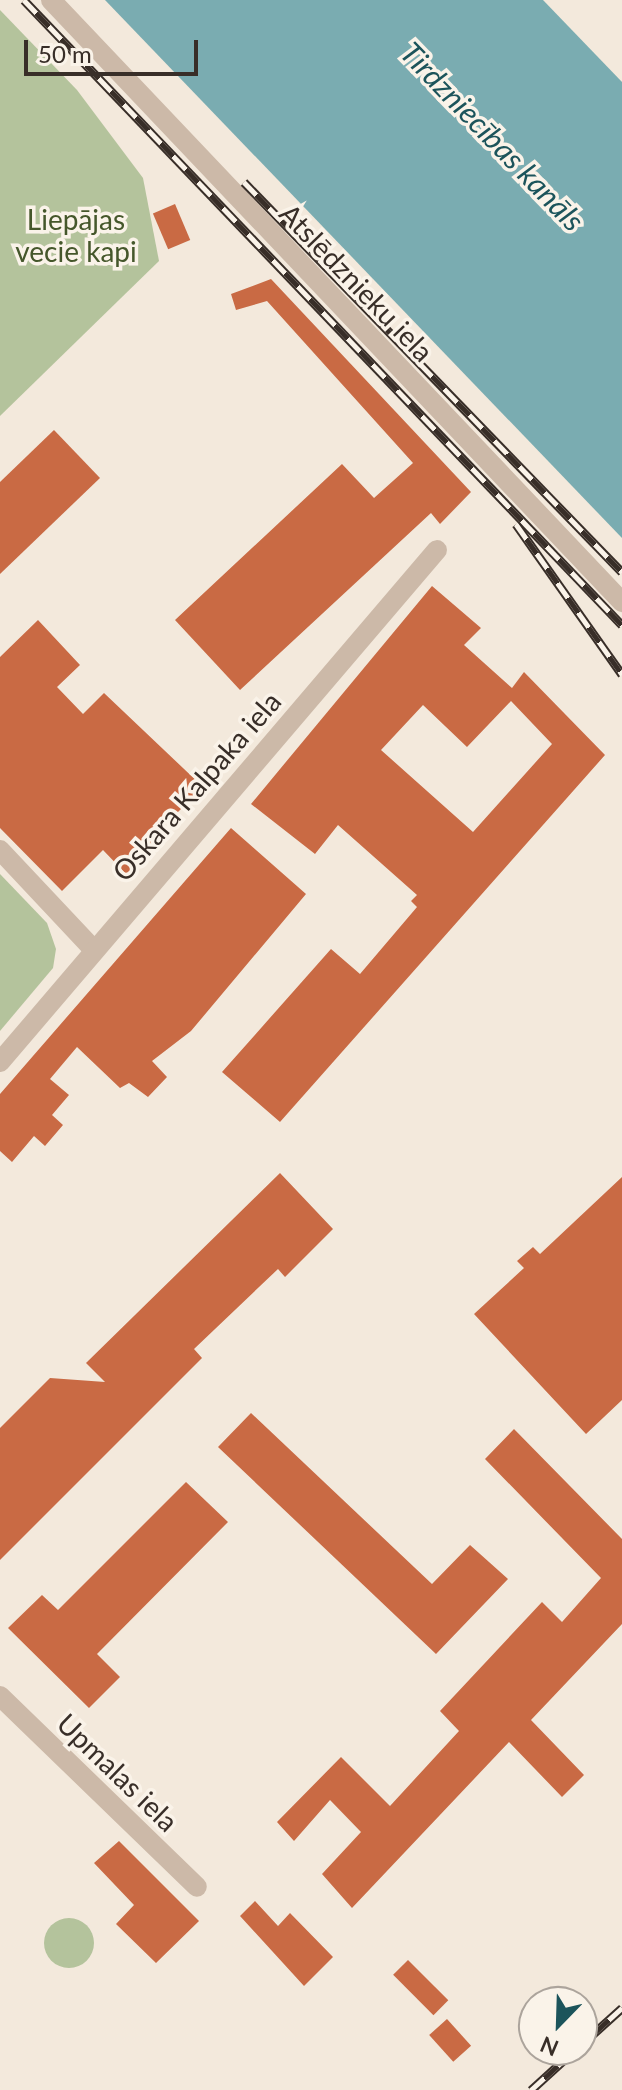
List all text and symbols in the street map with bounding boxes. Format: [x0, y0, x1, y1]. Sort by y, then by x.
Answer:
scale bar [28, 24, 202, 74]
water label: Tirdzniecības kanāls [394, 34, 592, 238]
text: 50 m [38, 39, 92, 68]
street label: Atslēdznieku iela [273, 196, 441, 368]
park label: Liepājas vecie kapi [15, 202, 137, 268]
street label: Oskara Kalpaka iela [105, 685, 287, 887]
street label: Upmalas iela [51, 1706, 185, 1838]
north arrow [518, 1986, 598, 2066]
text: N [536, 2031, 562, 2062]

